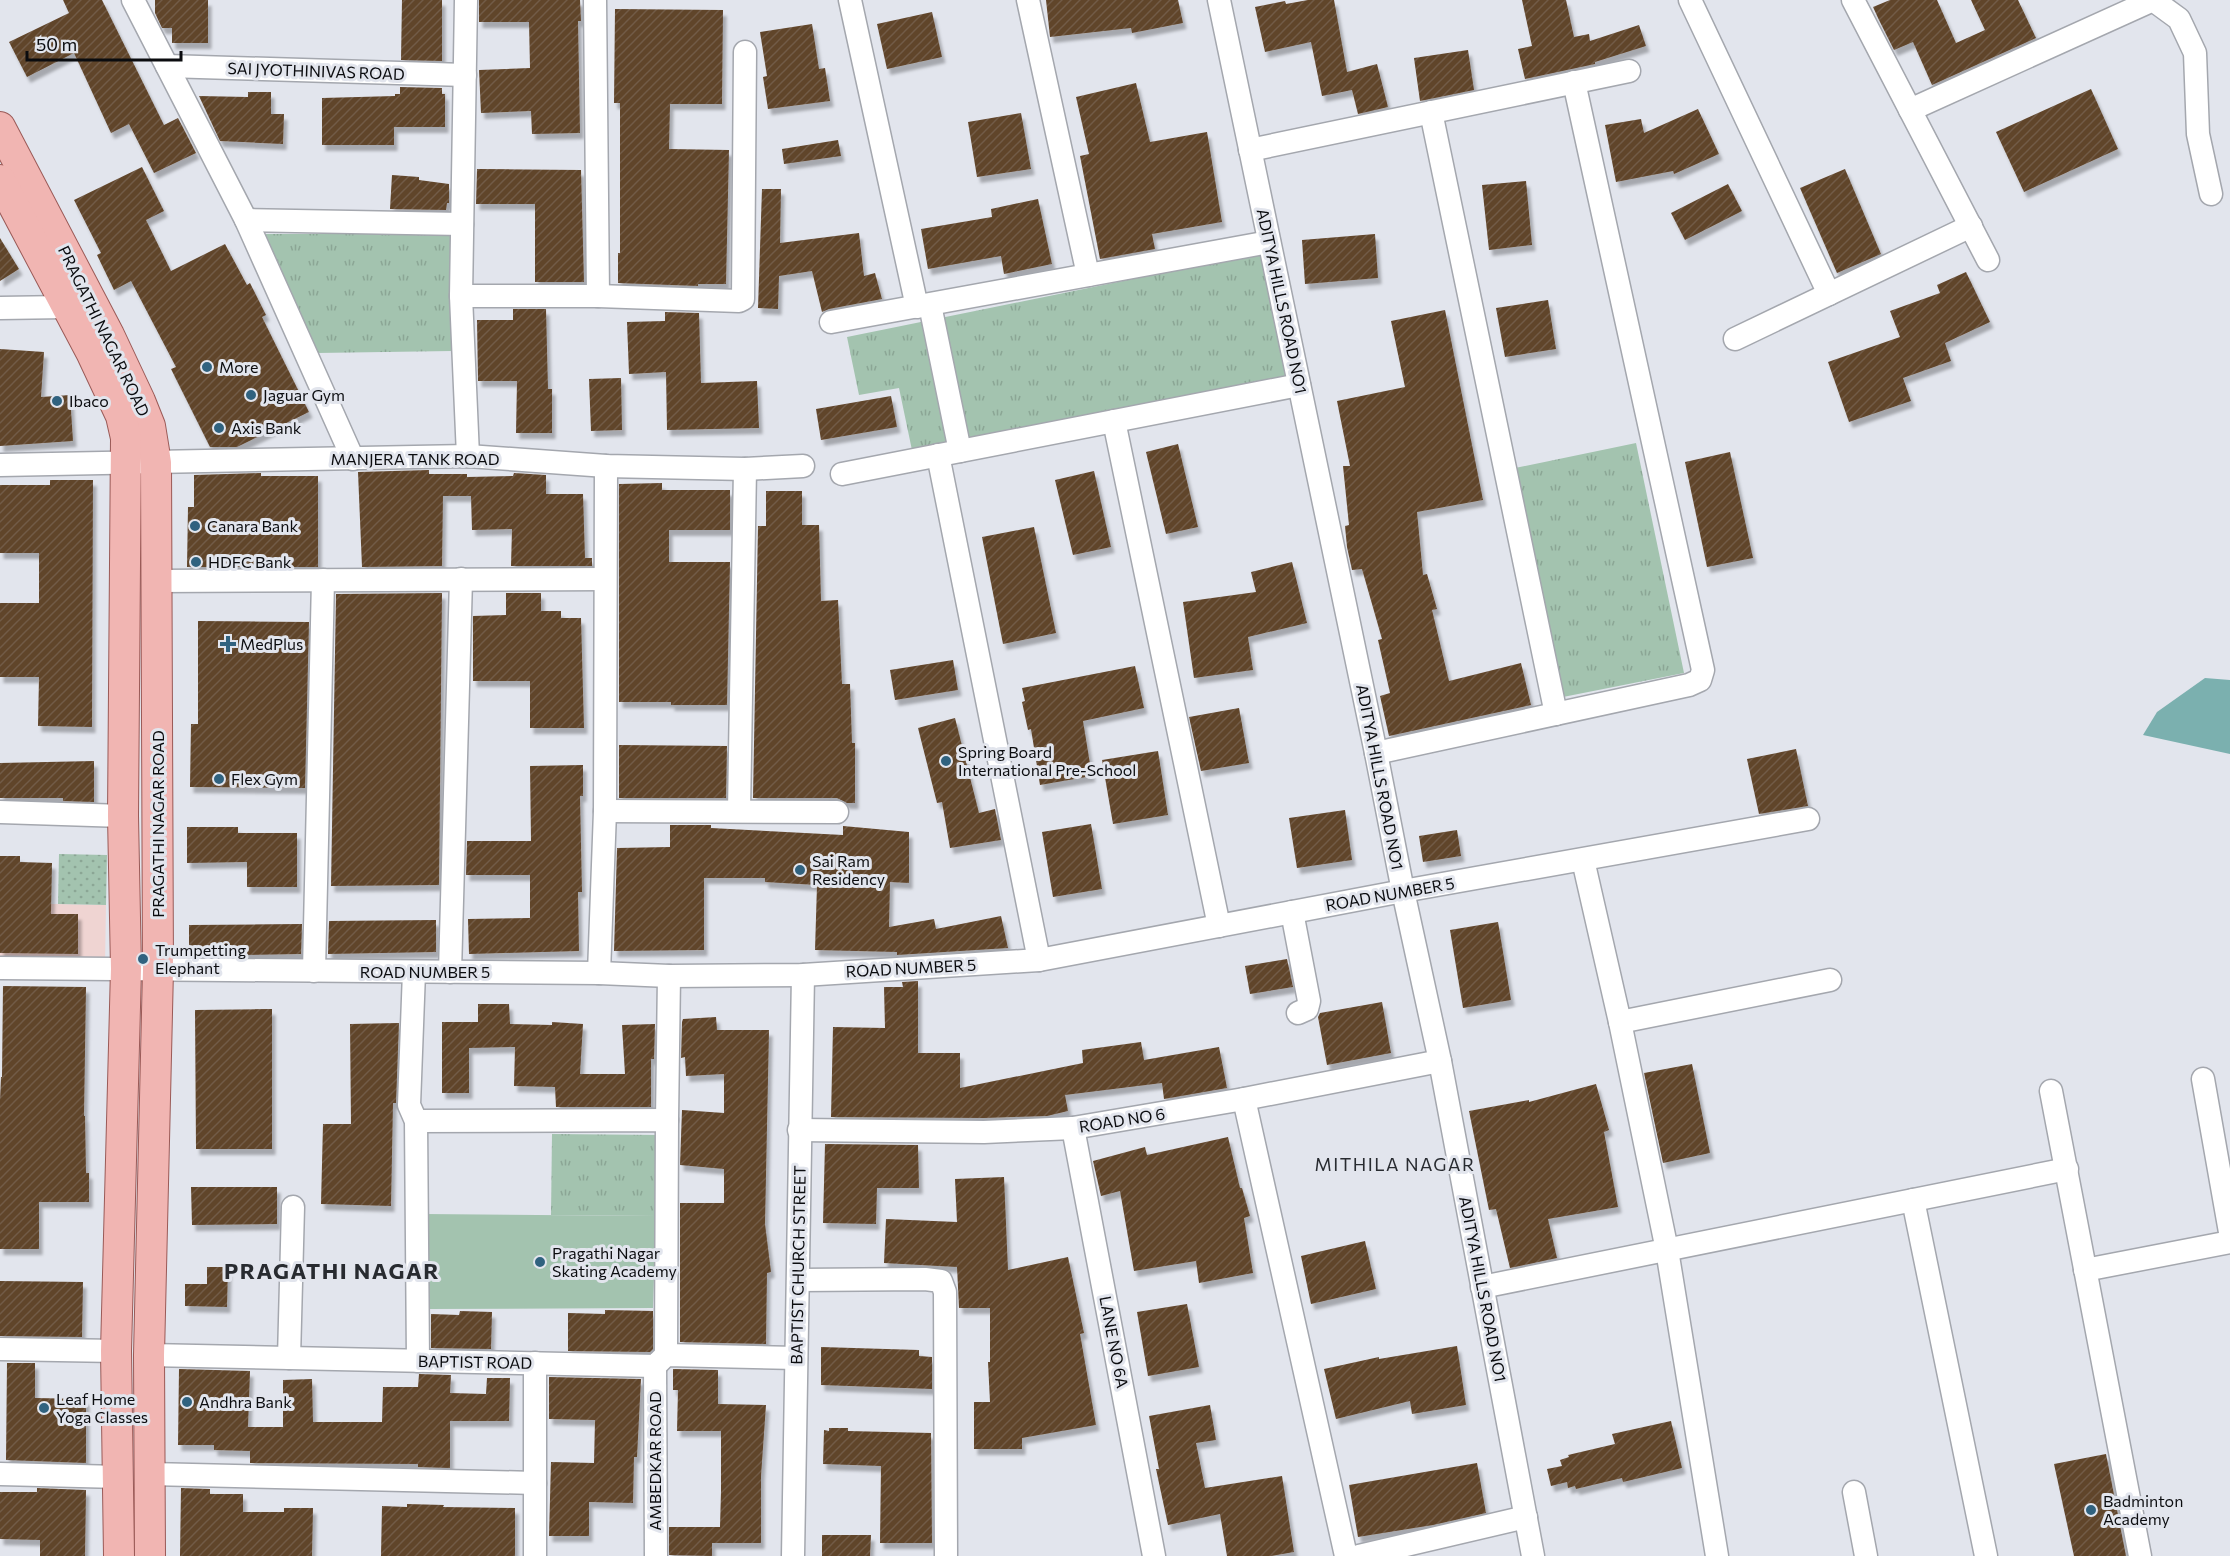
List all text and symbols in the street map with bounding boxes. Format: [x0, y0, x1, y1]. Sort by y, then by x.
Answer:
scale bar [27, 24, 182, 62]
text: 50 m [36, 33, 77, 55]
street label: SAI JYOTHINIVAS ROAD [227, 58, 405, 83]
street label: ADITYA HILLS ROAD NO1 [1254, 207, 1311, 395]
street label: PRAGATHI NAGAR ROAD [55, 242, 154, 419]
place label: More [219, 357, 258, 376]
marker: More [200, 360, 214, 374]
place label: Jaguar Gym [263, 385, 345, 404]
marker: Jaguar Gym [244, 388, 258, 402]
place label: Ibaco [69, 391, 109, 410]
marker: Ibaco [50, 394, 64, 408]
place label: Axis Bank [231, 418, 302, 437]
marker: Axis Bank [212, 421, 226, 435]
street label: MANJERA TANK ROAD [330, 449, 500, 468]
place label: Canara Bank [207, 516, 298, 535]
marker: Canara Bank [188, 519, 202, 533]
place label: HDFC Bank [208, 552, 292, 571]
marker: HDFC Bank [189, 555, 203, 569]
place label: MedPlus [240, 634, 303, 653]
marker: MedPlus [221, 637, 235, 651]
street label: ADITYA HILLS ROAD NO1 [1353, 682, 1408, 871]
street label: PRAGATHI NAGAR ROAD [148, 730, 167, 918]
place label: Spring Board International Pre-School [958, 742, 1136, 779]
marker: Spring Board International Pre-School [939, 754, 953, 768]
place label: Flex Gym [231, 769, 298, 788]
marker: Flex Gym [212, 772, 226, 786]
place label: Sai Ram Residency [812, 851, 885, 888]
marker: Sai Ram Residency [793, 863, 807, 877]
street label: ROAD NUMBER 5 [1324, 873, 1456, 914]
place label: Trumpetting Elephant [155, 940, 246, 977]
marker: Trumpetting Elephant [136, 952, 150, 966]
street label: ROAD NUMBER 5 [845, 955, 977, 980]
street label: ROAD NUMBER 5 [360, 962, 490, 981]
street label: ROAD NO 6 [1078, 1103, 1166, 1136]
district label: MITHILA NAGAR [1314, 1153, 1476, 1175]
street label: BAPTIST CHURCH STREET [786, 1165, 809, 1365]
street label: ADITYA HILLS ROAD NO1 [1456, 1194, 1511, 1383]
place label: Pragathi Nagar Skating Academy [552, 1243, 677, 1280]
marker: Pragathi Nagar Skating Academy [533, 1255, 547, 1269]
district label: PRAGATHI NAGAR [224, 1257, 440, 1284]
street label: LANE NO 6A [1096, 1294, 1133, 1390]
street label: BAPTIST ROAD [418, 1351, 532, 1372]
place label: Leaf Home Yoga Classes [56, 1389, 148, 1426]
street label: AMBEDKAR ROAD [645, 1391, 664, 1531]
place label: Andhra Bank [199, 1392, 292, 1411]
marker: Andhra Bank [180, 1395, 194, 1409]
marker: Leaf Home Yoga Classes [37, 1401, 51, 1415]
place label: Badminton Academy [2103, 1491, 2183, 1528]
marker: Badminton Academy [2084, 1503, 2098, 1517]

